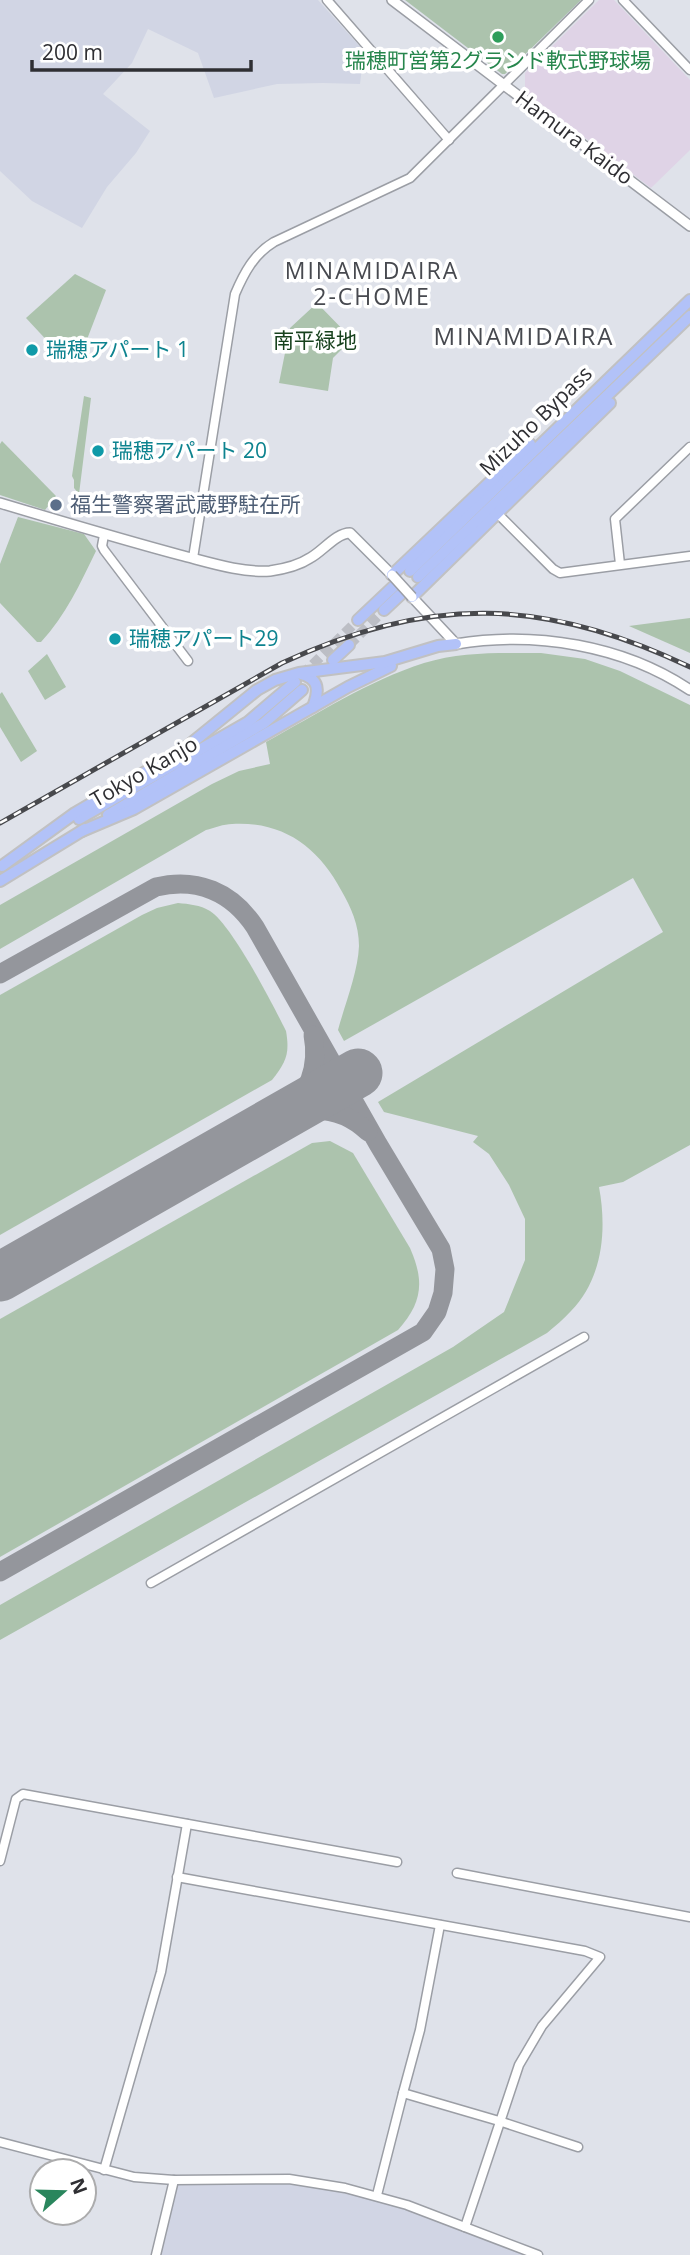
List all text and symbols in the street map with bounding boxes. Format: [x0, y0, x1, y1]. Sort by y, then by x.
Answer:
scale bar [32, 28, 250, 72]
marker: 瑞穂町営第2グランド軟式野球場 [490, 29, 506, 45]
text: 200 m [42, 38, 103, 66]
place label: 瑞穂町営第2グランド軟式野球場 [345, 46, 651, 74]
street label: Hamura Kaido [510, 84, 639, 191]
district label: MINAMIDAIRA 2-CHOME [285, 254, 459, 312]
district label: MINAMIDAIRA [433, 319, 615, 352]
park label: 南平緑地 [273, 326, 357, 354]
place label: 瑞穂アパート 1 [46, 335, 189, 363]
marker: 瑞穂アパート 1 [24, 342, 40, 358]
street label: Mizuho Bypass [473, 359, 598, 481]
place label: 瑞穂アパート 20 [112, 436, 267, 464]
marker: 瑞穂アパート 20 [90, 443, 106, 459]
place label: 福生警察署武蔵野駐在所 [70, 490, 301, 518]
marker: 福生警察署武蔵野駐在所 [48, 497, 64, 513]
place label: 瑞穂アパート29 [129, 624, 279, 652]
marker: 瑞穂アパート29 [107, 631, 123, 647]
street label: Tokyo Kanjo [85, 729, 202, 813]
north arrow [28, 2157, 98, 2227]
text: N [64, 2174, 94, 2198]

